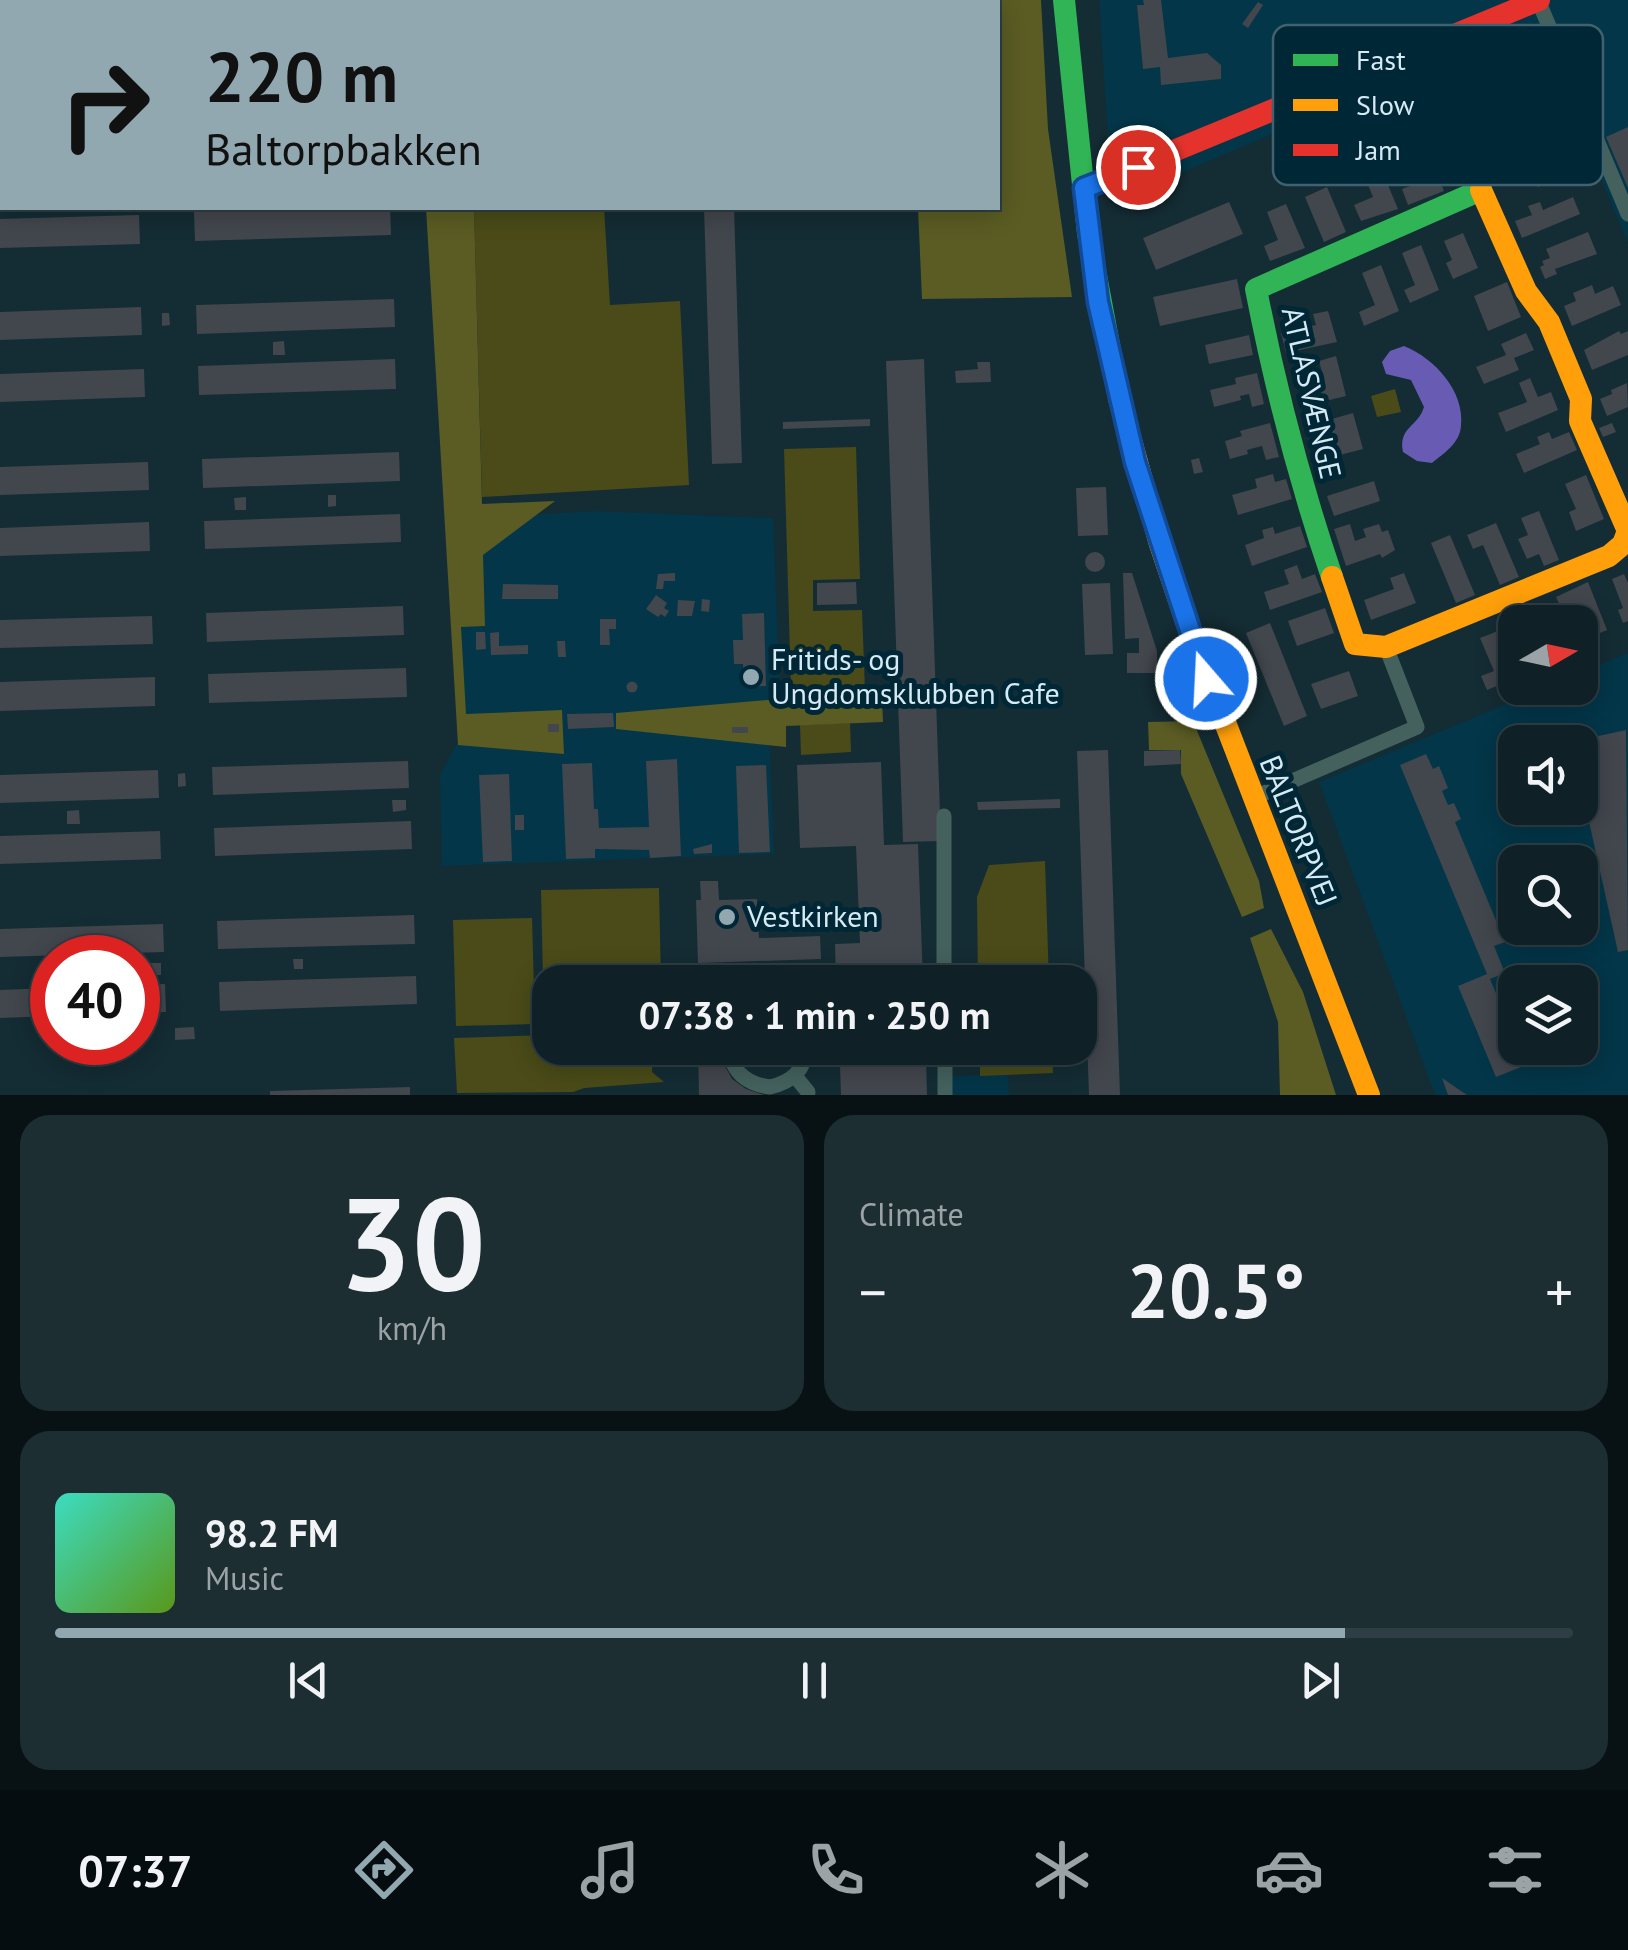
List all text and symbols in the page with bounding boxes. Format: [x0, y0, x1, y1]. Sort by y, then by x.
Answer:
legend [1273, 25, 1603, 185]
text: 220 m [205, 31, 398, 121]
icon: right [40, 40, 170, 170]
text: Fast [1356, 41, 1406, 78]
text: Slow [1356, 86, 1415, 123]
text: Baltorpbakken [205, 119, 482, 177]
pin [1096, 125, 1181, 210]
text: Jam [1355, 131, 1401, 168]
icon: arrive [1111, 140, 1166, 195]
street label: ATLASVÆNGE [1274, 303, 1351, 483]
north arrow [1498, 605, 1598, 705]
map controls [1498, 605, 1598, 1065]
position arrow [1154, 627, 1258, 731]
place label: Fritids- og Ungdomsklubben Cafe [771, 639, 1060, 712]
marker: Fritids- og Ungdomsklubben Cafe [740, 666, 762, 688]
button: sound [1498, 725, 1598, 825]
street label: BALTORPVEJ [1252, 749, 1347, 912]
button: search [1498, 845, 1598, 945]
place label: Vestkirken [746, 896, 879, 935]
marker: Vestkirken [716, 906, 738, 928]
speed limit sign: 40 [30, 935, 160, 1065]
button: layers [1498, 965, 1598, 1065]
text: 07:38 · 1 min · 250 m [639, 990, 990, 1039]
text: 30 [338, 1158, 486, 1326]
text: Climate [859, 1193, 964, 1235]
text: 20.5° [1127, 1242, 1305, 1339]
text: − [859, 1256, 887, 1327]
text: + [1545, 1256, 1573, 1327]
text: km/h [377, 1307, 447, 1349]
text: 98.2 FM [205, 1508, 338, 1557]
text: Music [205, 1557, 284, 1599]
icon: previous [281, 1653, 336, 1708]
icon: pause [787, 1653, 842, 1708]
icon: next [1293, 1653, 1348, 1708]
icon: directions [349, 1835, 419, 1905]
icon: music [575, 1835, 645, 1905]
icon: phone [801, 1835, 871, 1905]
icon: climate [1027, 1835, 1097, 1905]
icon: car [1254, 1835, 1324, 1905]
icon: filters [1480, 1835, 1550, 1905]
text: 07:37 [78, 1841, 192, 1899]

